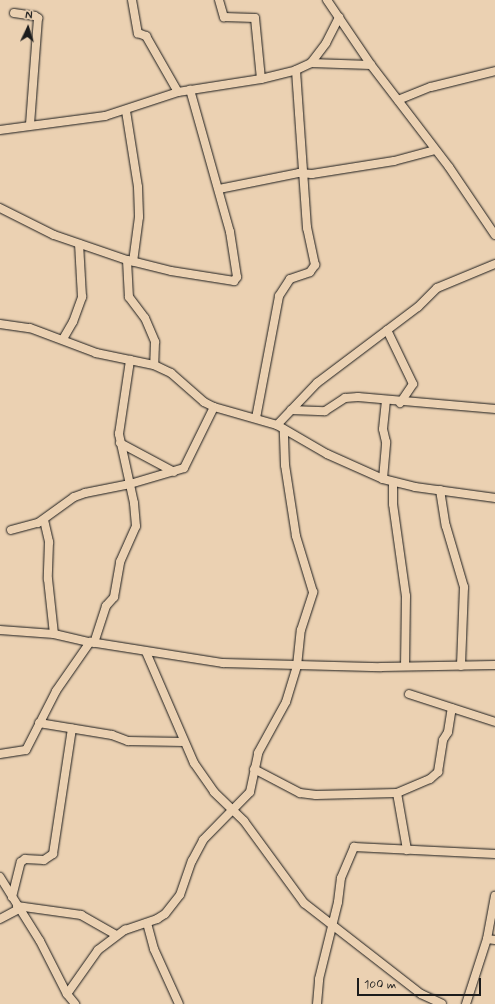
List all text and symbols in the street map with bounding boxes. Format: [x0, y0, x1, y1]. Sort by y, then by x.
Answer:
north arrow [8, 8, 48, 48]
text: N [25, 9, 33, 23]
scale bar [359, 970, 483, 996]
text: 100 m [364, 977, 396, 993]

